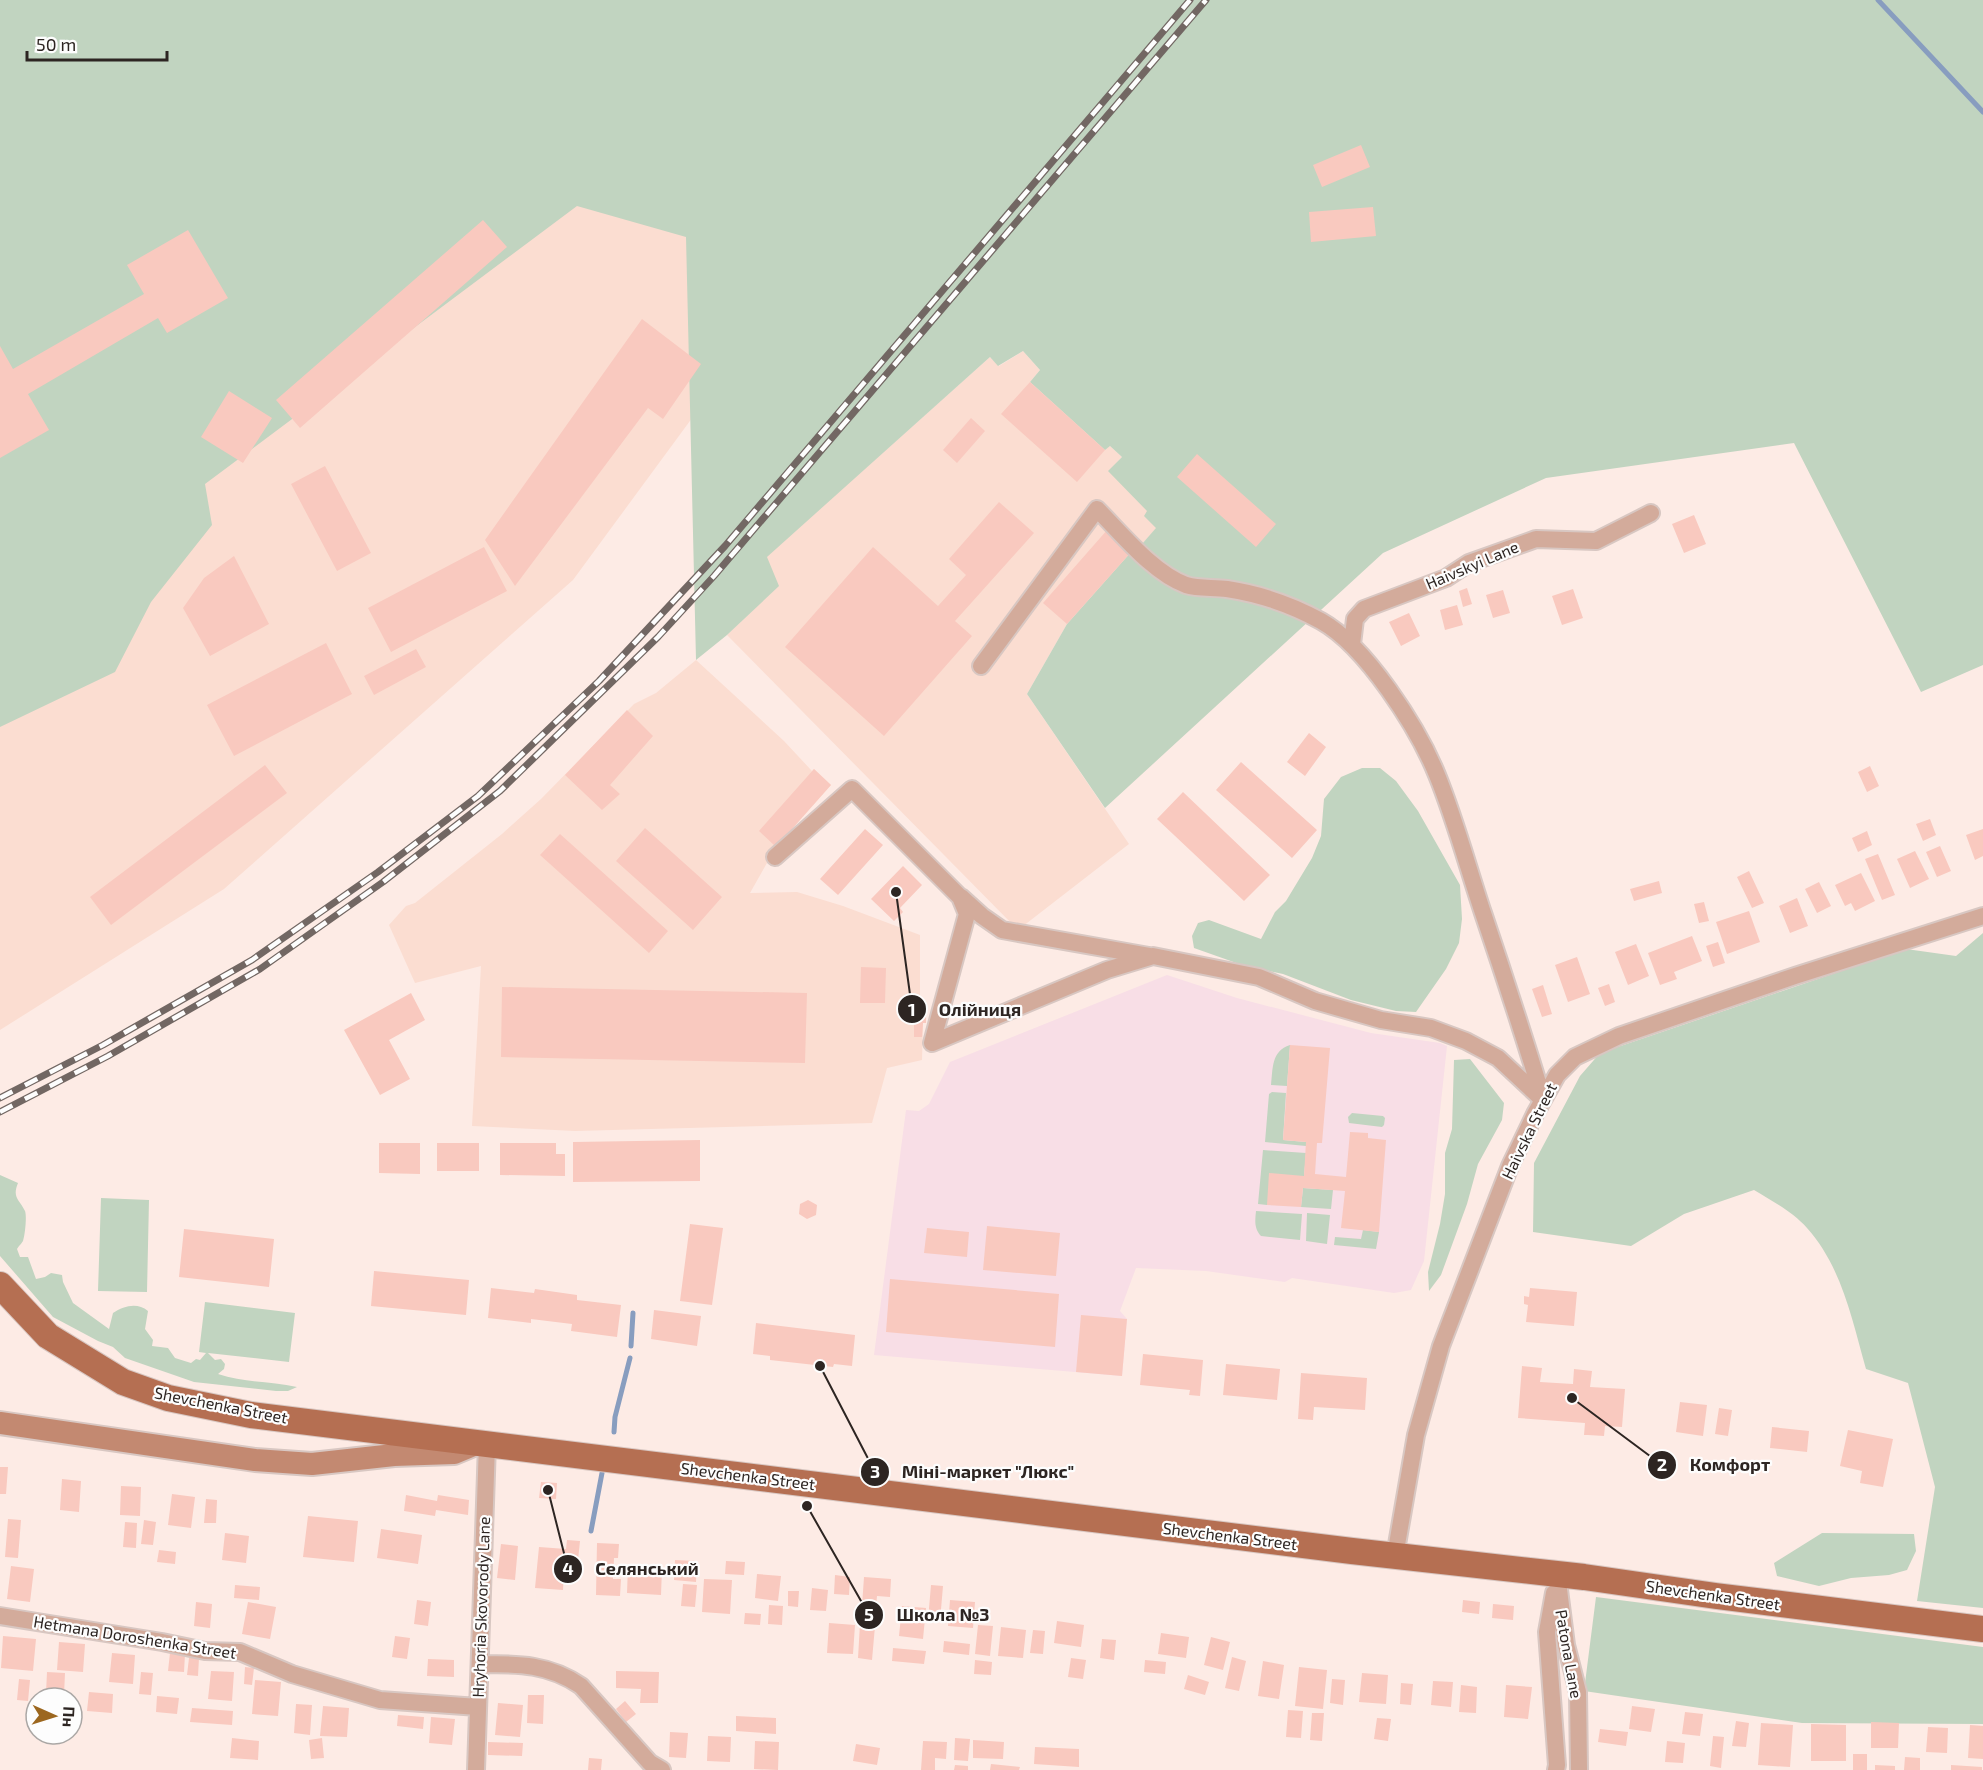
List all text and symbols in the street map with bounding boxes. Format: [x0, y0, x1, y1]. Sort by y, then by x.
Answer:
scale bar [27, 24, 166, 62]
text: 50 m [36, 33, 76, 55]
street label: Haivskyi Lane [1422, 536, 1521, 593]
callout: Олійниця [897, 991, 1033, 1027]
text: 1 [908, 998, 916, 1020]
text: Олійниця [939, 998, 1021, 1020]
street label: Haivska Street [1497, 1079, 1560, 1182]
street label: Shevchenka Street [153, 1382, 289, 1427]
callout: Комфорт [1647, 1447, 1782, 1483]
text: 2 [1657, 1453, 1667, 1475]
text: Комфорт [1690, 1453, 1770, 1475]
callout: Міні-маркет "Люкс" [860, 1454, 1086, 1490]
street label: Shevchenka Street [680, 1458, 816, 1493]
text: 3 [870, 1460, 880, 1482]
text: Міні-маркет "Люкс" [902, 1460, 1074, 1482]
street label: Hryhoria Skovorody Lane [468, 1516, 493, 1698]
street label: Shevchenka Street [1162, 1518, 1298, 1553]
callout: Селянський [553, 1551, 711, 1587]
text: 4 [562, 1557, 574, 1579]
text: Селянський [595, 1557, 699, 1579]
street label: Shevchenka Street [1645, 1576, 1781, 1613]
callout: Школа №3 [854, 1597, 1001, 1633]
text: 5 [864, 1603, 874, 1625]
text: Школа №3 [896, 1603, 990, 1625]
street label: Patona Lane [1552, 1608, 1587, 1700]
street label: Hetmana Doroshenka Street [32, 1611, 238, 1662]
north arrow [24, 1686, 84, 1746]
text: Пн [59, 1706, 80, 1728]

